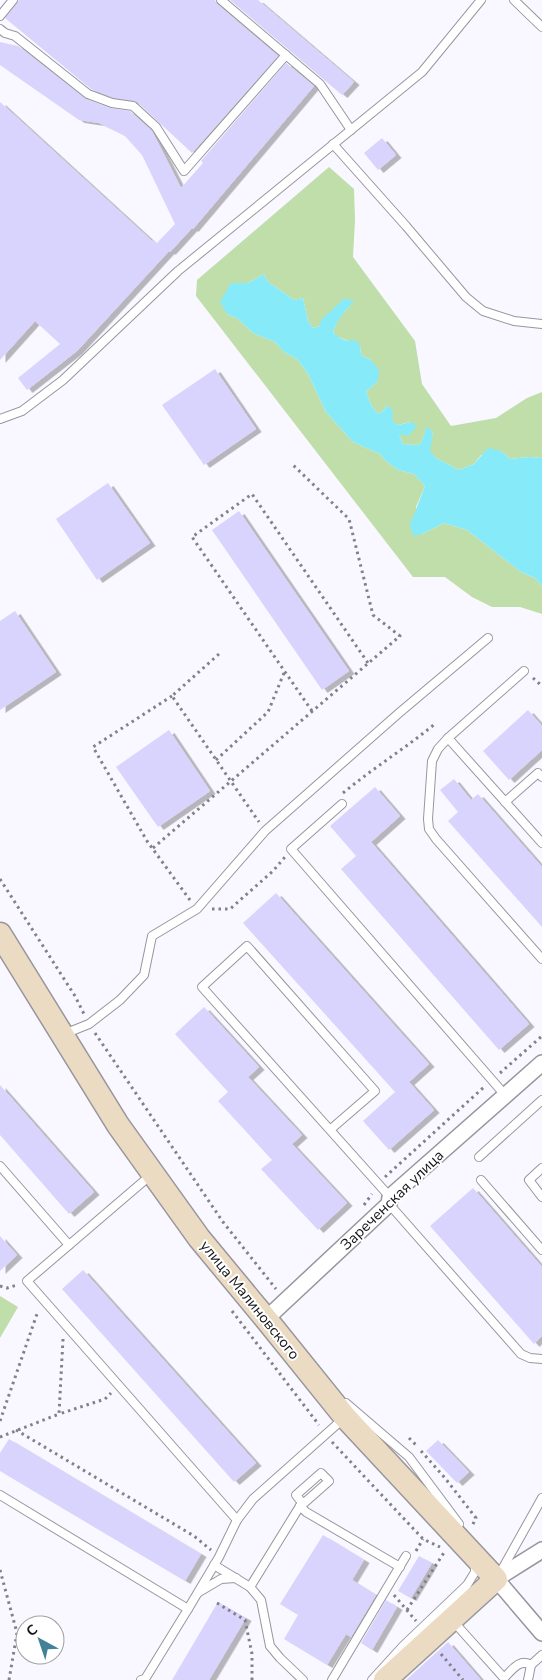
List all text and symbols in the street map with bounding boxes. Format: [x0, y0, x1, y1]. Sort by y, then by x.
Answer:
street label: Зареченская улица [336, 1145, 448, 1255]
street label: улица Малиновского [196, 1236, 304, 1364]
north arrow [15, 1615, 65, 1665]
text: С [22, 1620, 42, 1641]

